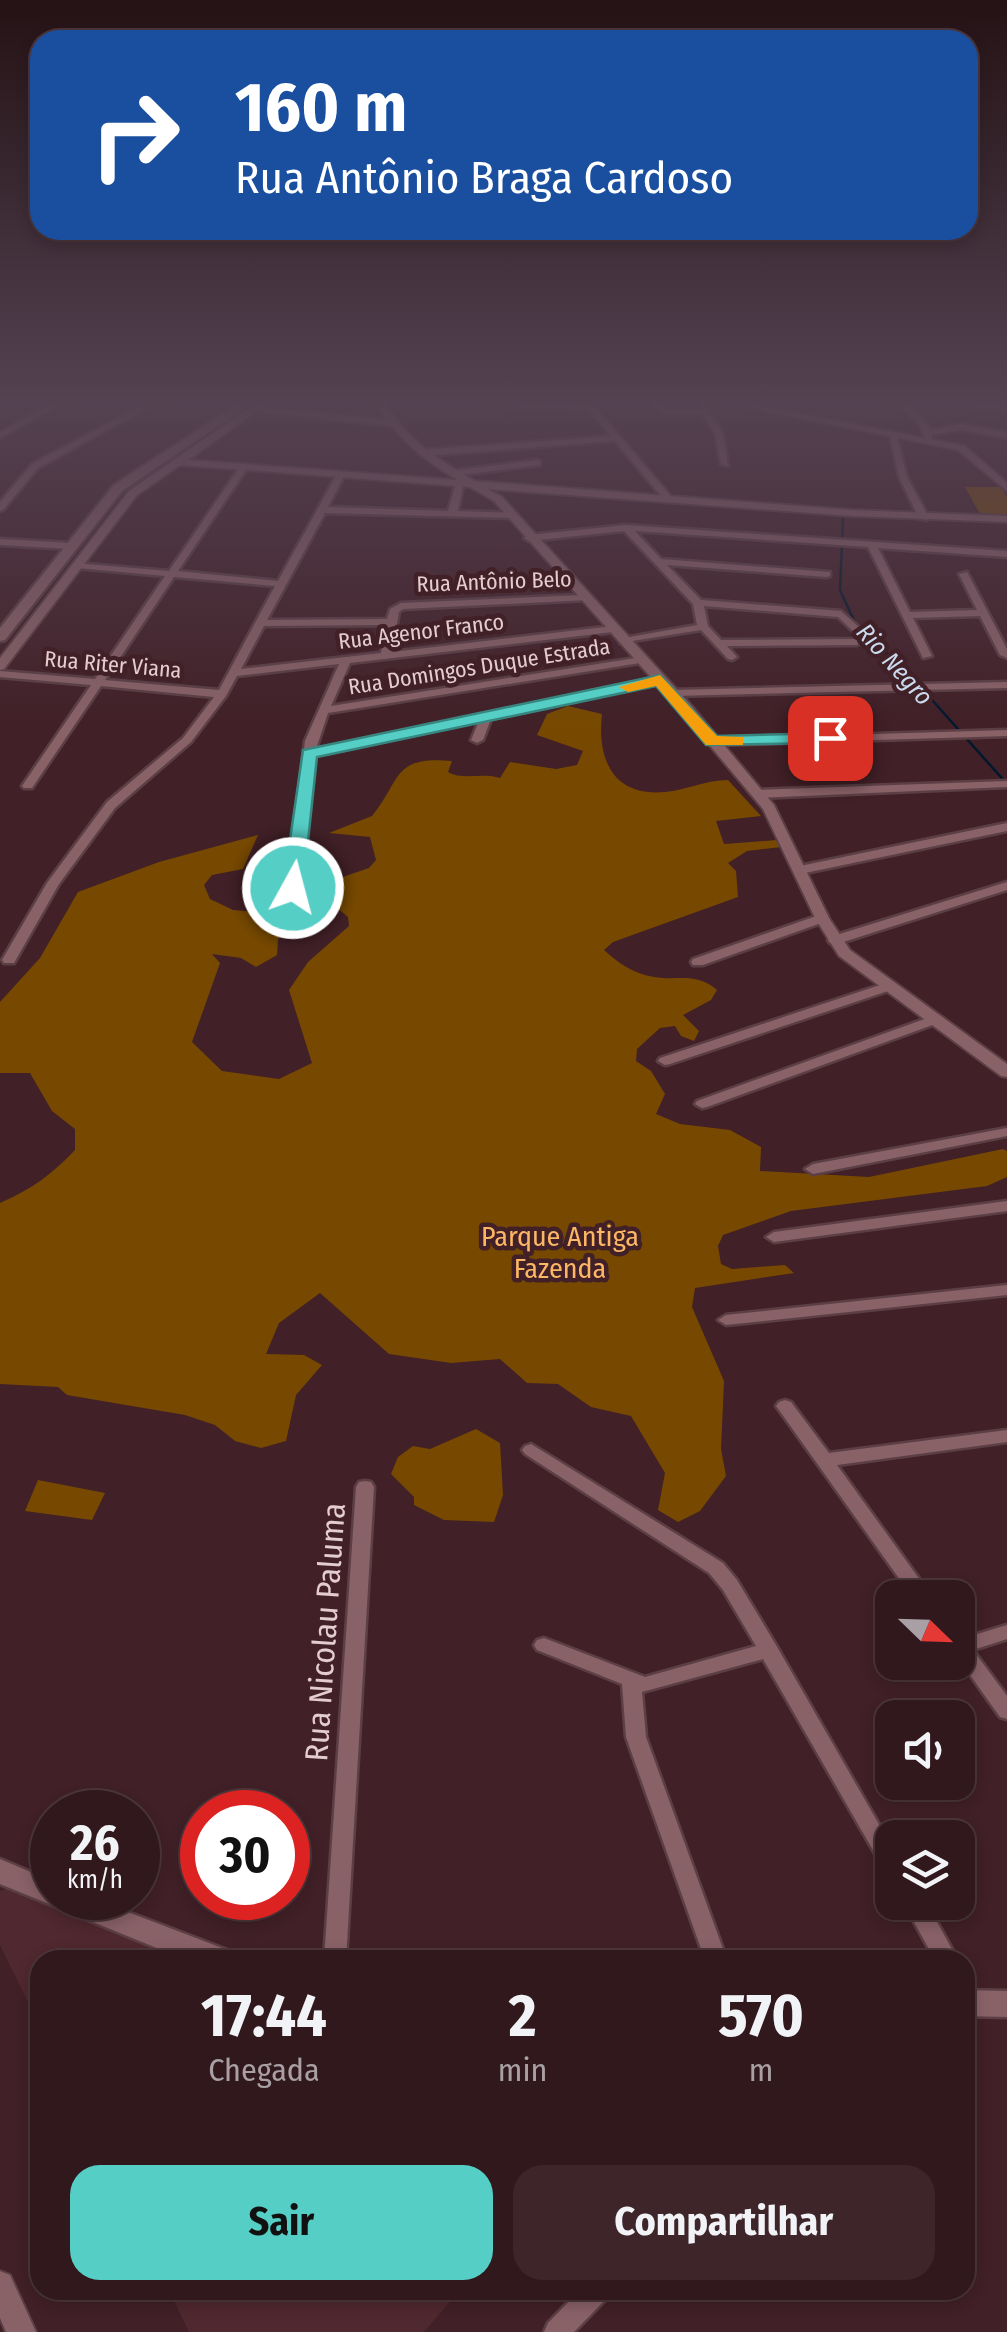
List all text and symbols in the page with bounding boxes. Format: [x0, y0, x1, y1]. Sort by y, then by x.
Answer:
text: 160 m [235, 66, 407, 150]
icon: right [70, 70, 200, 200]
text: Rua Antônio Braga Cardoso [235, 151, 733, 205]
street label: Rua Antônio Belo [416, 565, 572, 598]
street label: Rua Agenor Franco [337, 608, 505, 655]
water label: Rio Negro [850, 618, 939, 712]
street label: Rua Domingos Duque Estrada [346, 632, 612, 701]
street label: Rua Riter Viana [43, 645, 183, 684]
pin [788, 696, 873, 781]
icon: arrive [803, 711, 858, 766]
position arrow [241, 836, 345, 940]
park label: Parque Antiga Fazenda [481, 1220, 639, 1285]
street label: Rua Nicolau Paluma [297, 1502, 353, 1762]
north arrow [875, 1580, 975, 1680]
map controls [875, 1580, 975, 1920]
button: sound [875, 1700, 975, 1800]
speed limit sign: 30 [180, 1790, 310, 1920]
text: 26 [70, 1813, 120, 1873]
button: layers [875, 1820, 975, 1920]
text: km/h [67, 1865, 123, 1895]
text: 17:44 [201, 1980, 327, 2052]
text: 2 [509, 1980, 536, 2052]
text: 570 [718, 1980, 804, 2052]
text: Chegada [208, 2051, 320, 2089]
text: min [498, 2051, 547, 2089]
text: m [749, 2051, 773, 2089]
button: Sair [70, 2165, 493, 2280]
button: Compartilhar [513, 2165, 935, 2280]

